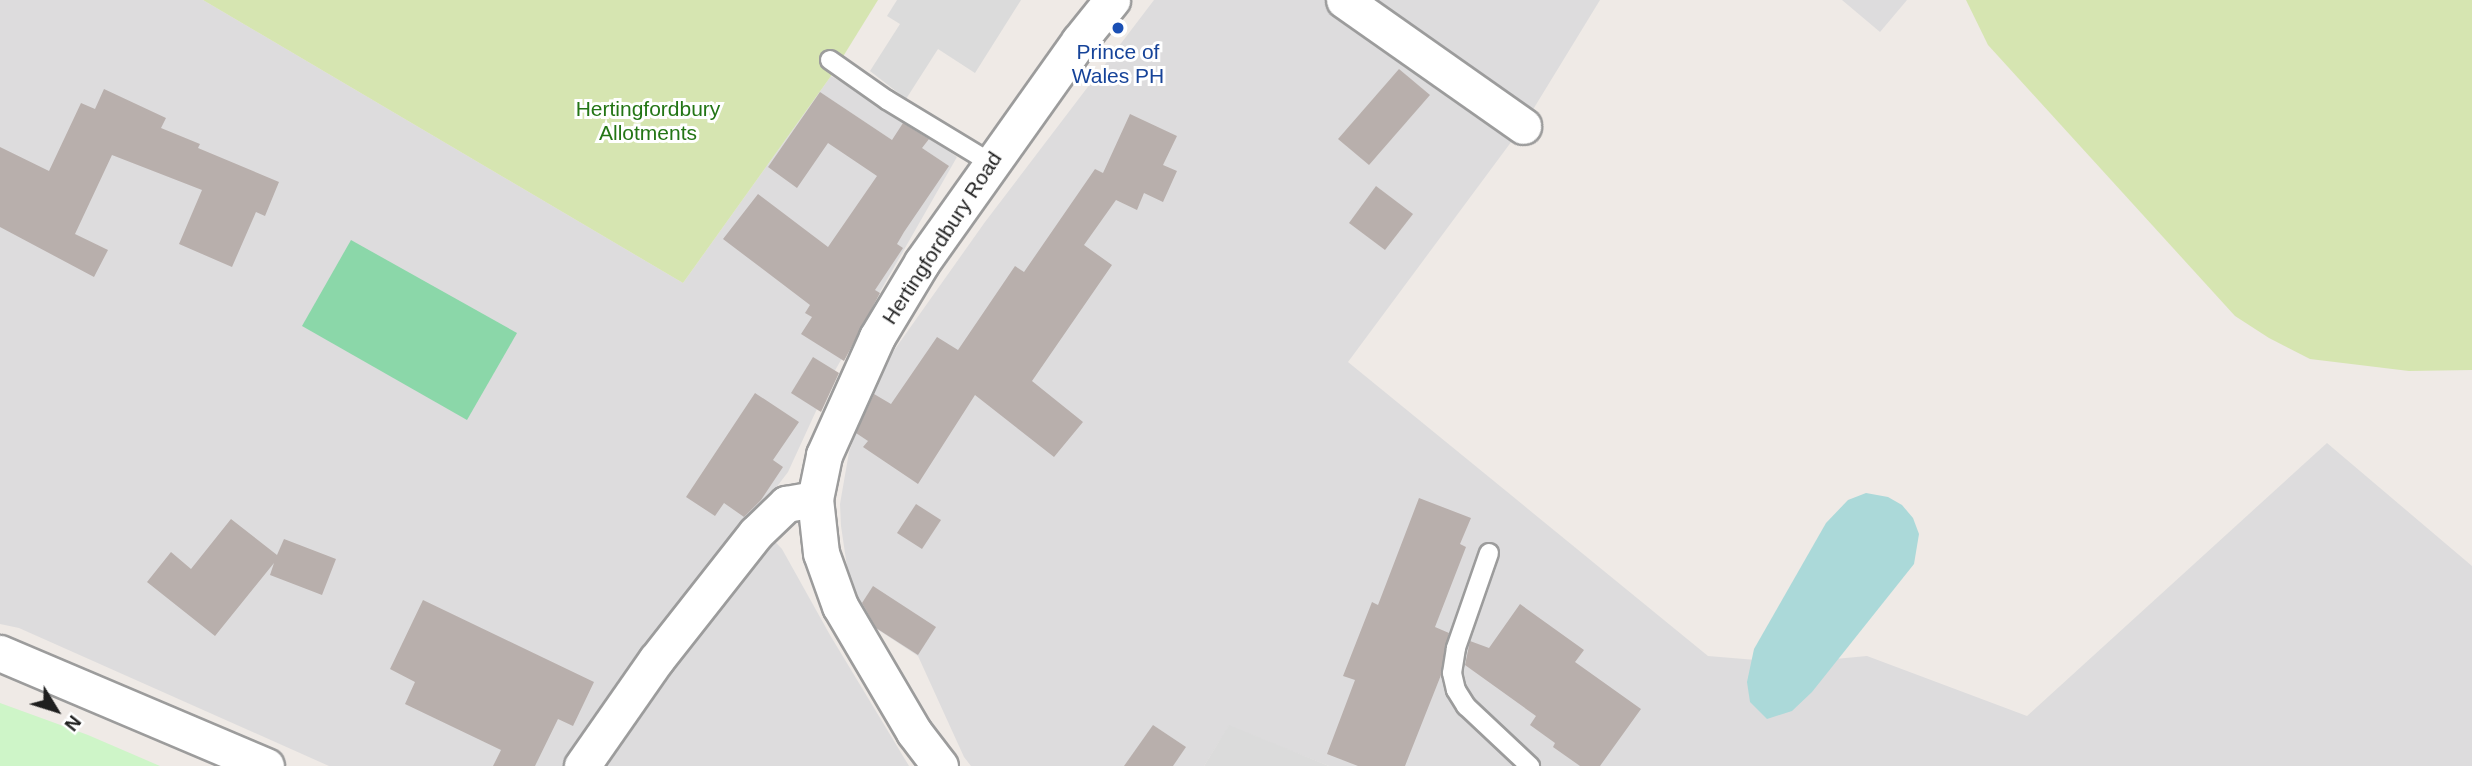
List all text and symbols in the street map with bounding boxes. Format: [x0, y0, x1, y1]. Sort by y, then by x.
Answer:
marker: Prince of Wales PH [1110, 20, 1126, 36]
place label: Prince of Wales PH [1072, 39, 1164, 89]
park label: Hertingfordbury Allotments [576, 96, 720, 146]
street label: Hertingfordbury Road [877, 147, 1007, 329]
north arrow [21, 675, 91, 745]
text: N [60, 711, 85, 735]

